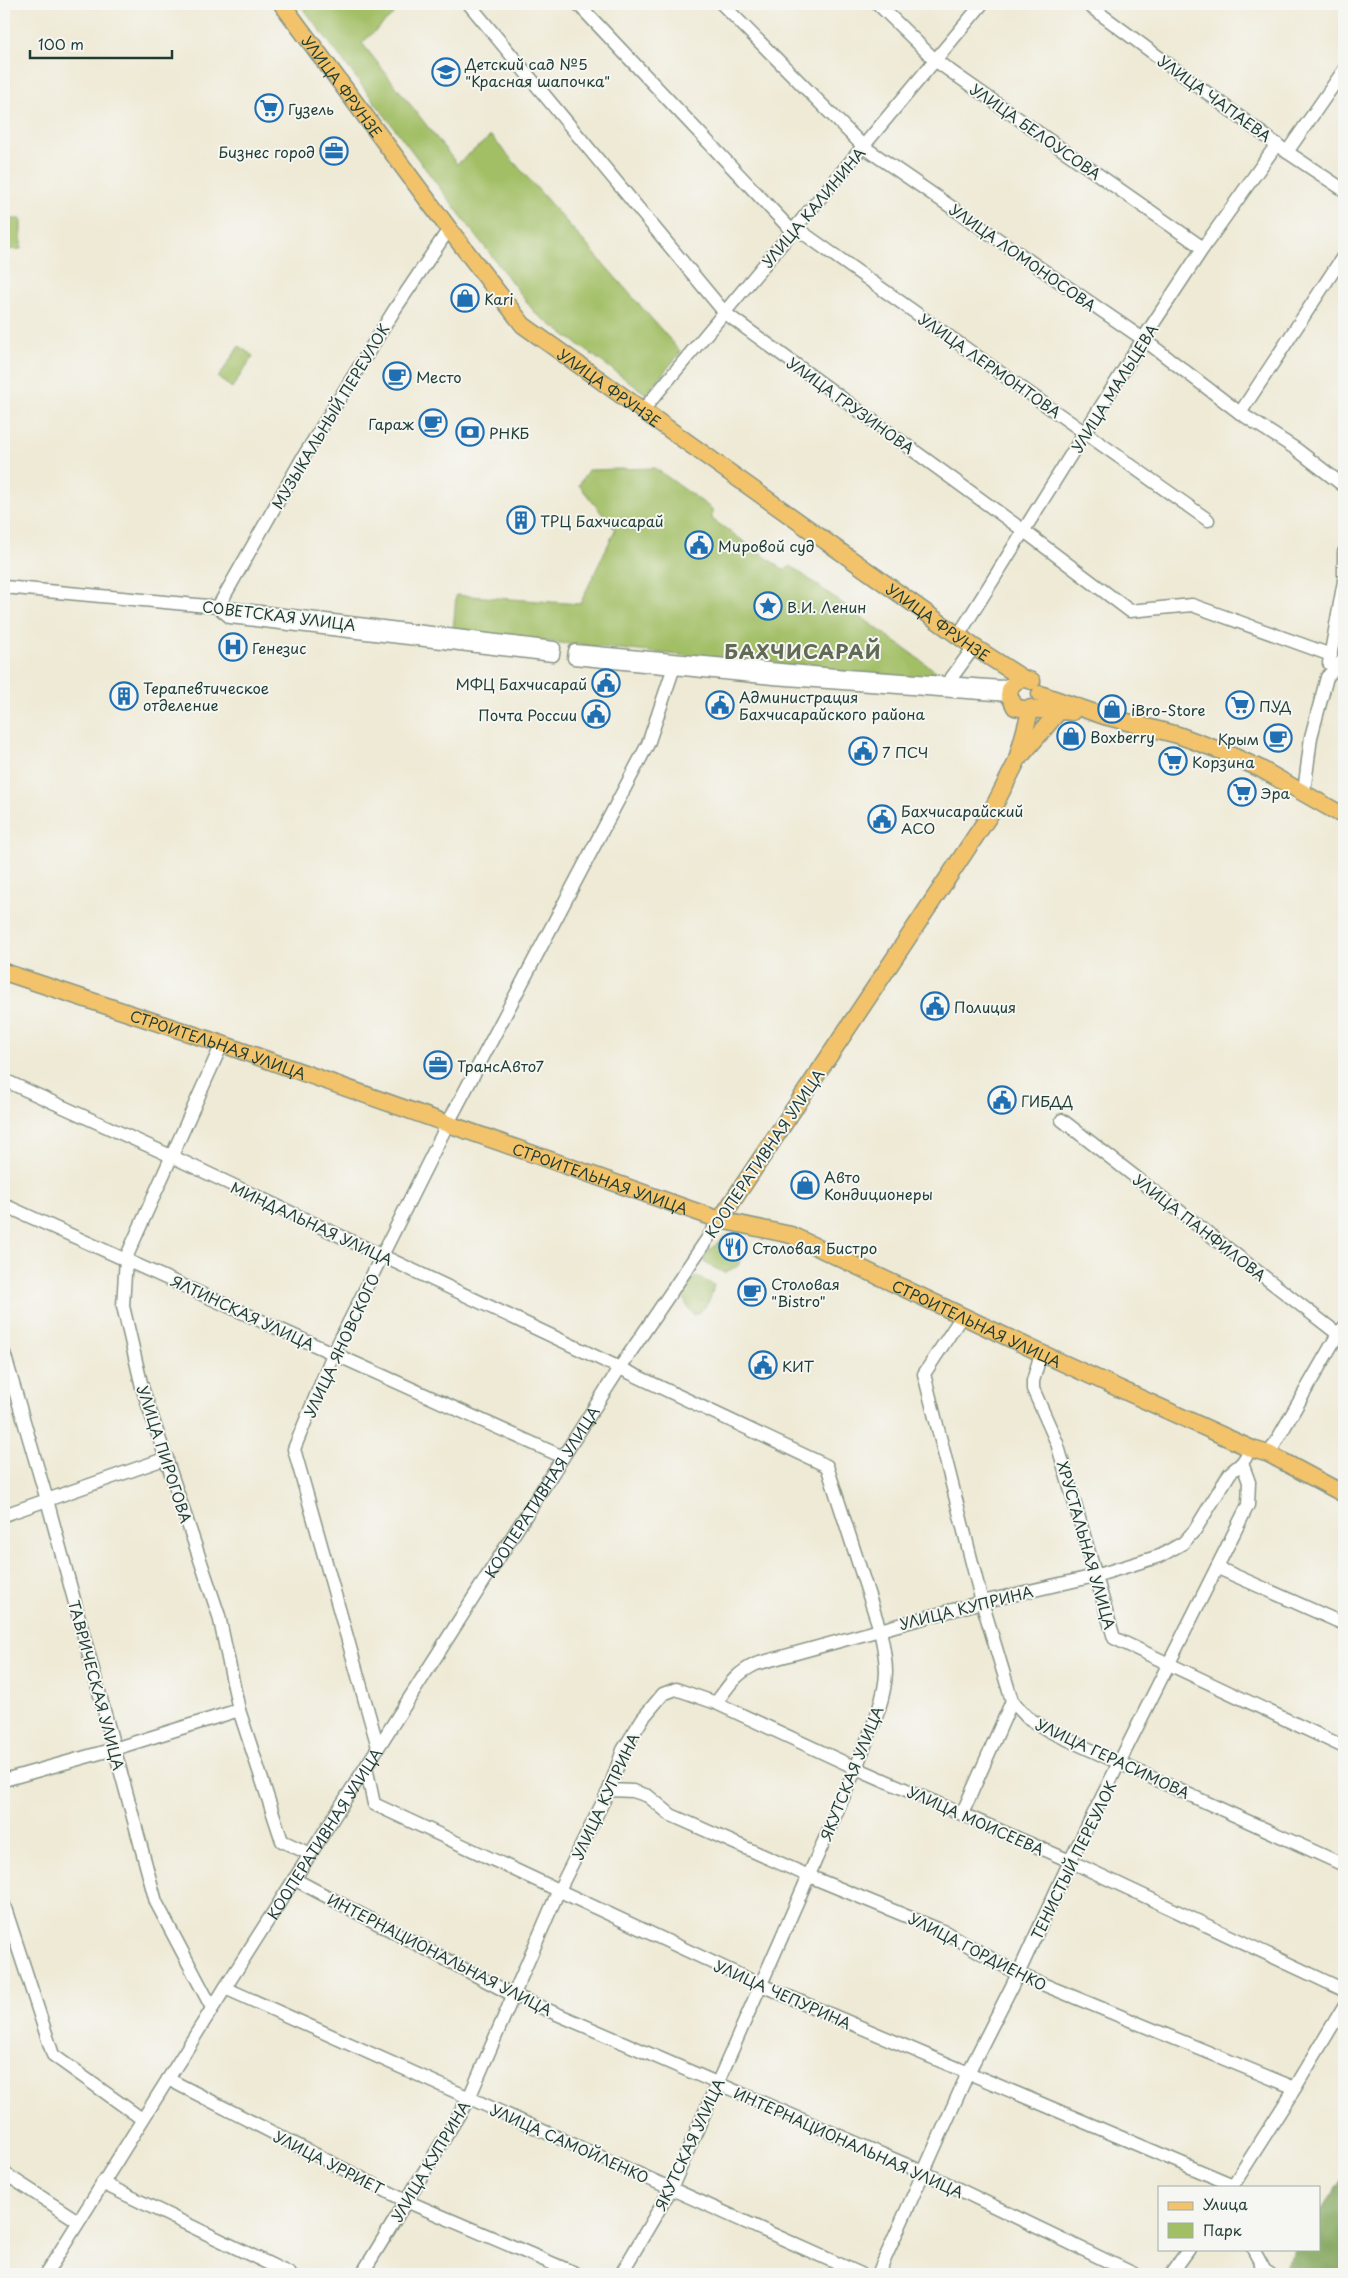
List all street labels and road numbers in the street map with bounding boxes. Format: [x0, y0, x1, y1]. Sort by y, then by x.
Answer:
street label: УЛИЦА ФРУНЗЕ [297, 30, 388, 142]
street label: УЛИЦА ЧАПАЕВА [1154, 49, 1276, 147]
street label: УЛИЦА БЕЛОУСОВА [966, 77, 1106, 185]
street label: УЛИЦА КАЛИНИНА [756, 142, 870, 272]
street label: УЛИЦА ЛОМОНОСОВА [945, 198, 1101, 316]
street label: УЛИЦА ЛЕРМОНТОВА [914, 307, 1066, 423]
street label: МУЗЫКАЛЬНЫЙ ПЕРЕУЛОК [265, 319, 395, 513]
street label: УЛИЦА МАЛЬЦЕВА [1065, 319, 1163, 457]
street label: УЛИЦА ФРУНЗЕ [553, 342, 666, 432]
street label: УЛИЦА ГРУЗИНОВА [783, 351, 919, 459]
street label: УЛИЦА ФРУНЗЕ [882, 577, 995, 666]
street label: СОВЕТСКАЯ УЛИЦА [201, 594, 357, 636]
street label: СТРОИТЕЛЬНАЯ УЛИЦА [127, 1003, 310, 1084]
street label: КООПЕРАТИВНАЯ УЛИЦА [699, 1064, 829, 1242]
street label: СТРОИТЕЛЬНАЯ УЛИЦА [509, 1136, 691, 1219]
street label: УЛИЦА ПАНФИЛОВА [1129, 1168, 1271, 1286]
street label: МИНДАЛЬНАЯ УЛИЦА [227, 1175, 397, 1271]
street label: ЯЛТИНСКАЯ УЛИЦА [167, 1268, 319, 1355]
street label: УЛИЦА ЯНОВСКОГО [297, 1269, 385, 1421]
street label: СТРОИТЕЛЬНАЯ УЛИЦА [888, 1273, 1065, 1372]
street label: УЛИЦА ПИРОГОВА [132, 1382, 198, 1526]
street label: КООПЕРАТИВНАЯ УЛИЦА [478, 1401, 604, 1582]
street label: ХРУСТАЛЬНАЯ УЛИЦА [1052, 1458, 1122, 1632]
street label: УЛИЦА КУПРИНА [897, 1579, 1035, 1635]
street label: ТАВРИЧЕСКАЯ УЛИЦА [63, 1597, 131, 1773]
street label: ЯКУТСКАЯ УЛИЦА [813, 1702, 889, 1845]
street label: УЛИЦА ГЕРАСИМОВА [1032, 1712, 1194, 1804]
street label: УЛИЦА КУПРИНА [566, 1729, 644, 1863]
street label: КООПЕРАТИВНАЯ УЛИЦА [260, 1743, 387, 1923]
street label: ТЕНИСТЫЙ ПЕРЕУЛОК [1025, 1776, 1122, 1943]
street label: УЛИЦА МОИСЕЕВА [904, 1780, 1048, 1860]
street label: ИНТЕРНАЦИОНАЛЬНАЯ УЛИЦА [324, 1887, 556, 2021]
street label: УЛИЦА ГОРДИЕНКО [905, 1906, 1051, 1996]
street label: УЛИЦА ЧЕПУРИНА [711, 1953, 855, 2035]
street label: ЯКУТСКАЯ УЛИЦА [648, 2074, 730, 2215]
street label: ИНТЕРНАЦИОНАЛЬНАЯ УЛИЦА [730, 2081, 968, 2203]
street label: УЛИЦА КУПРИНА [385, 2096, 475, 2226]
street label: УЛИЦА САМОЙЛЕНКО [487, 2098, 653, 2188]
street label: УЛИЦА УРРИЕТ [270, 2124, 389, 2200]

